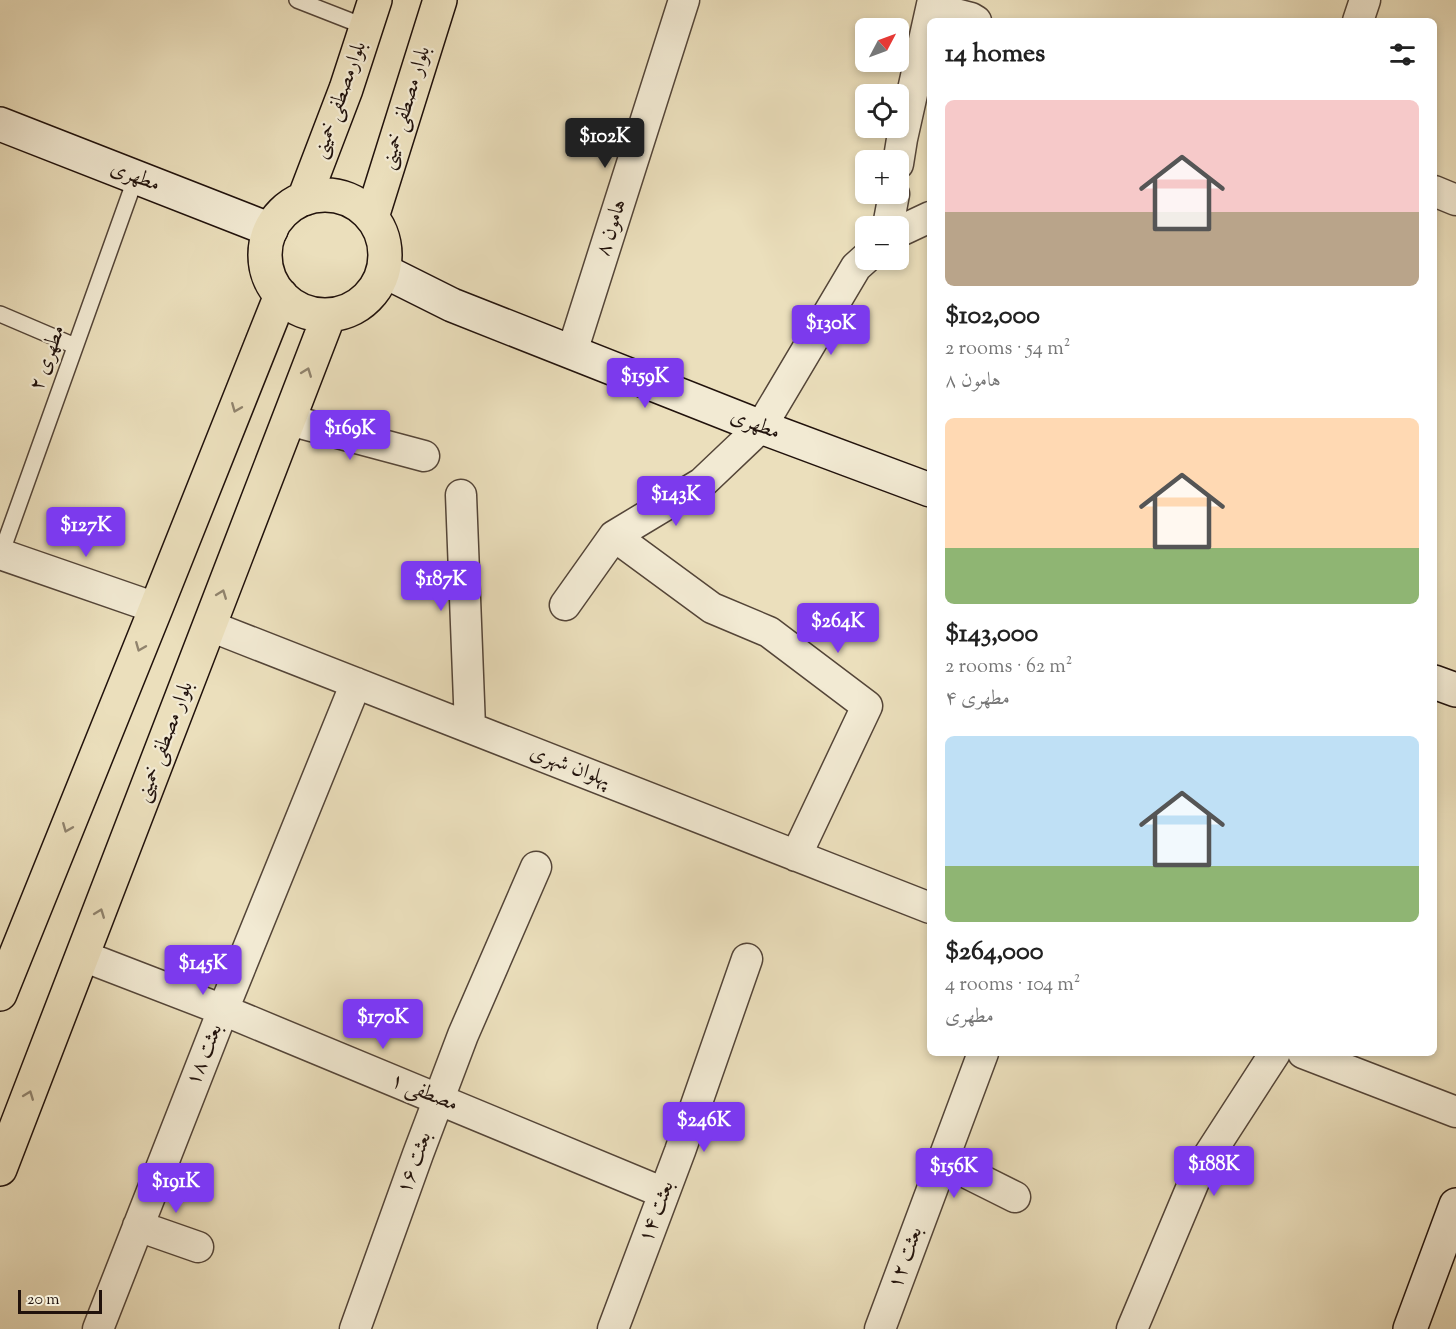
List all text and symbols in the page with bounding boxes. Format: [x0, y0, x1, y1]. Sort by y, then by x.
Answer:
north arrow [855, 18, 909, 72]
map controls [855, 18, 909, 270]
text: 14 homes [945, 36, 1045, 73]
street label: بلوارمصطفی خمینی [305, 37, 375, 163]
icon: filters [1386, 38, 1419, 71]
street label: بلوار مصطفی خمینی [373, 43, 439, 173]
button: locate [855, 84, 909, 138]
pin: $102K [563, 118, 647, 169]
text: $102K [579, 123, 631, 152]
icon: home [1128, 139, 1236, 247]
button: + [855, 150, 909, 204]
street label: مطهری [106, 154, 164, 200]
street label: هامون ۸ [589, 196, 635, 260]
button: − [855, 216, 909, 270]
text: $102,000 [945, 298, 1040, 335]
pin: $130K [789, 305, 873, 356]
text: $130K [806, 310, 856, 339]
street label: مطهری ۲ [22, 321, 74, 395]
text: 2 rooms · 54 m² [945, 335, 1070, 364]
pin: $159K [603, 358, 687, 409]
text: $159K [621, 363, 669, 392]
text: هامون ۸ [945, 367, 1001, 396]
one-way arrow [300, 368, 312, 379]
one-way arrow [231, 402, 243, 413]
street label: مطهری [726, 402, 784, 448]
pin: $169K [308, 410, 392, 461]
text: $169K [324, 415, 376, 444]
icon: home [1128, 457, 1236, 565]
pin: $143K [634, 476, 718, 527]
text: $143K [651, 481, 701, 510]
pin: $127K [44, 507, 128, 558]
text: $127K [60, 512, 112, 541]
pin: $187K [399, 561, 483, 612]
text: $187K [415, 566, 467, 595]
one-way arrow [215, 589, 228, 600]
pin: $264K [796, 603, 880, 654]
text: $264K [811, 608, 865, 637]
text: $143,000 [945, 616, 1038, 653]
one-way arrow [135, 641, 147, 652]
text: 2 rooms · 62 m² [945, 653, 1073, 682]
street label: بلوار مصطفی خمینی [128, 677, 202, 807]
text: مطهری ۴ [945, 685, 1010, 714]
street label: پهلوان شهری [525, 738, 615, 796]
icon: home [1128, 775, 1236, 883]
one-way arrow [62, 822, 74, 833]
one-way arrow [92, 908, 105, 919]
text: $264,000 [945, 934, 1044, 971]
pin: $145K [161, 945, 245, 996]
text: $145K [179, 950, 227, 979]
text: 4 rooms · 104 m² [945, 971, 1081, 1000]
pin: $170K [341, 999, 425, 1050]
text: مطهری [945, 1003, 994, 1032]
text: $170K [357, 1004, 409, 1033]
street label: بعثت ۱۸ [179, 1020, 231, 1090]
street label: مصطفی ۱ [386, 1066, 462, 1120]
one-way arrow [22, 1090, 34, 1101]
pin: $246K [662, 1102, 746, 1153]
text: $246K [677, 1107, 731, 1136]
street label: بعثت ۱۶ [390, 1128, 440, 1198]
pin: $188K [1172, 1146, 1256, 1197]
pin: $156K [912, 1148, 996, 1199]
text: $188K [1188, 1151, 1240, 1180]
text: $156K [930, 1153, 978, 1182]
pin: $191K [134, 1163, 218, 1214]
text: $191K [152, 1168, 200, 1197]
street label: بعثت ۱۴ [631, 1177, 683, 1247]
street label: بعثت ۱۲ [881, 1223, 931, 1293]
scale bar [18, 1287, 102, 1314]
text: 20 m [27, 1289, 60, 1312]

